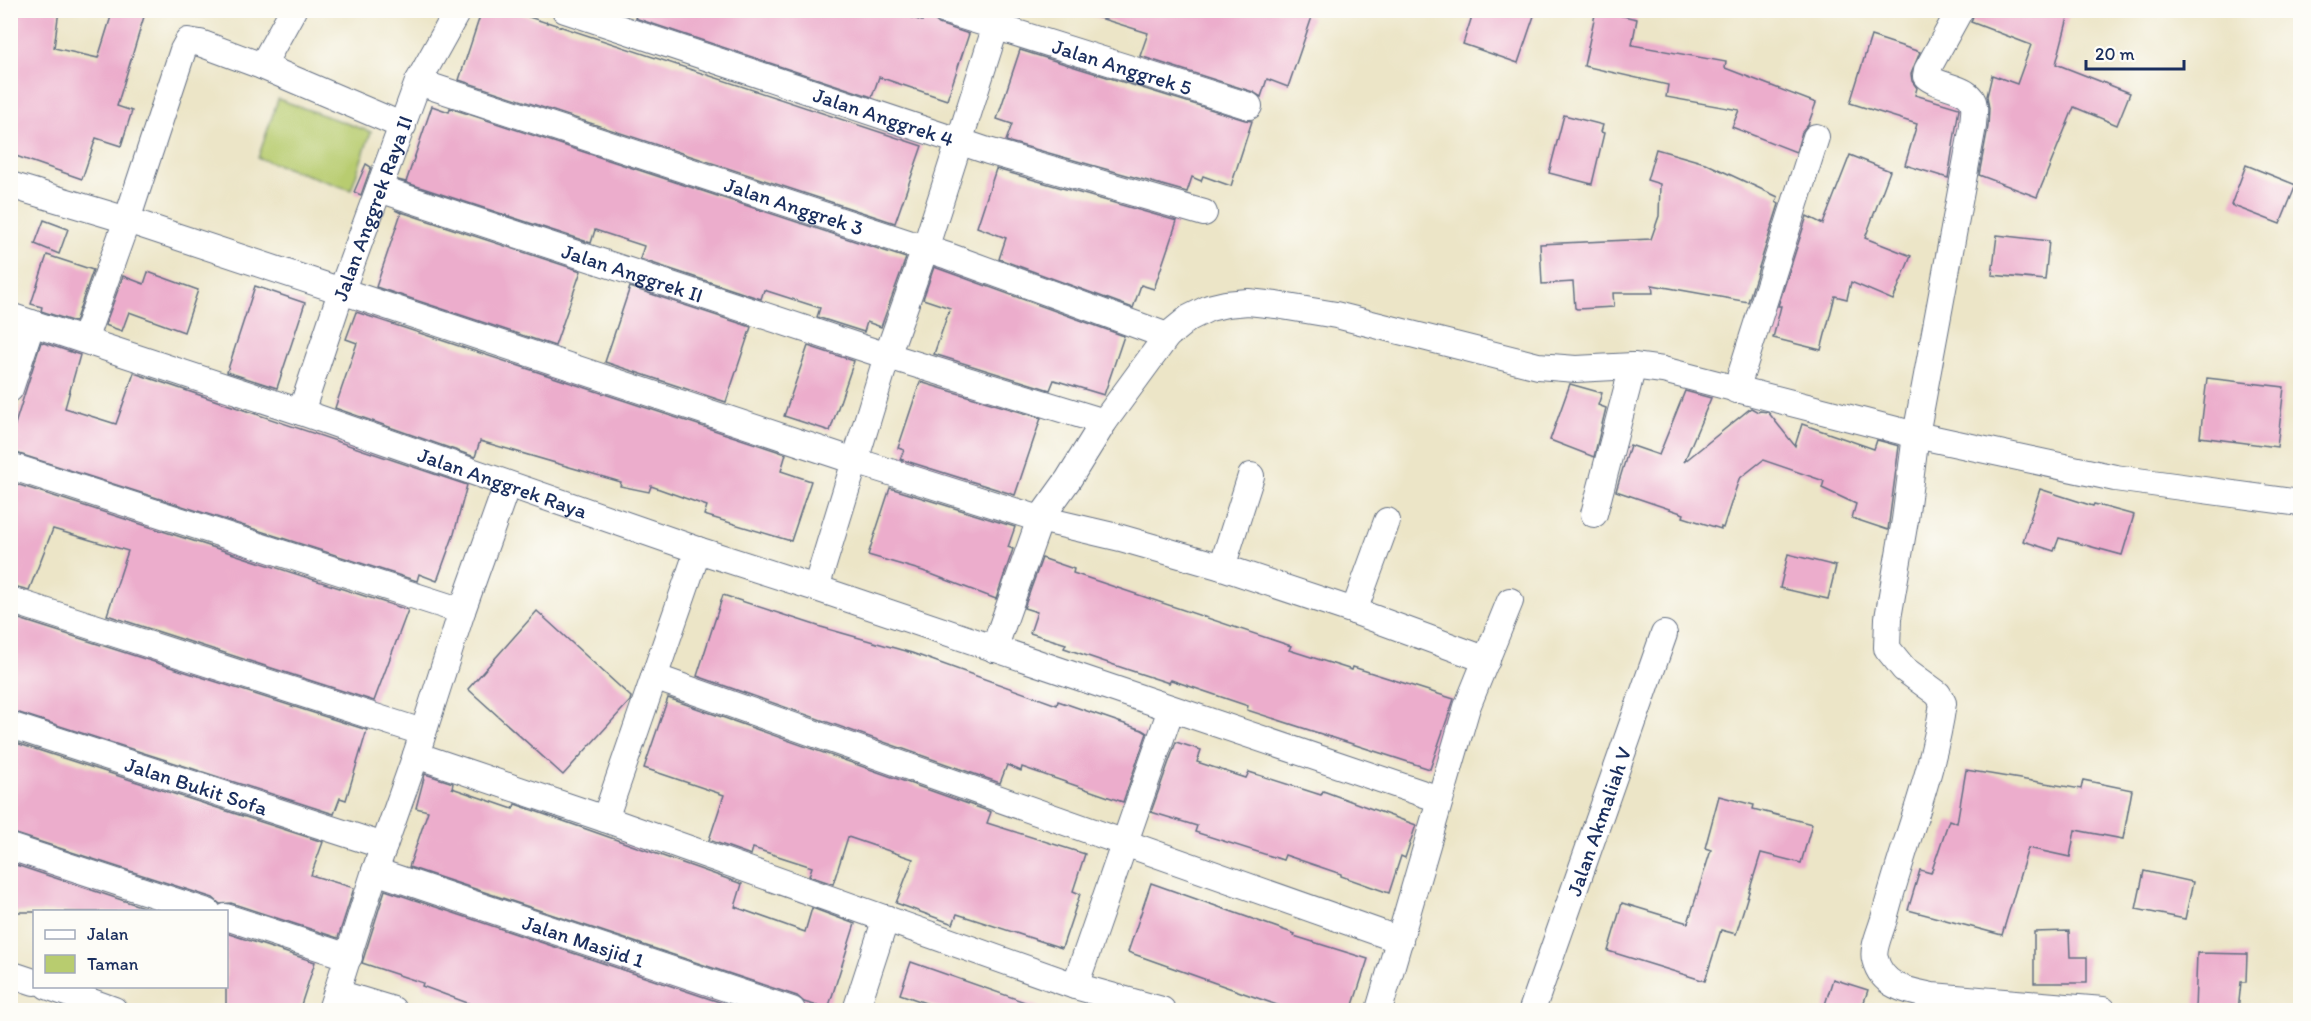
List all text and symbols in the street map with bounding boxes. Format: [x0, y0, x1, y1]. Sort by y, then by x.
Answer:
street label: Jalan Anggrek 5 [1050, 33, 1195, 100]
scale bar [2086, 33, 2184, 71]
text: 20 m [2095, 43, 2135, 65]
street label: Jalan Anggrek 4 [810, 81, 958, 151]
street label: Jalan Anggrek Raya II [327, 112, 417, 304]
street label: Jalan Anggrek 3 [721, 171, 867, 240]
street label: Jalan Anggrek II [559, 238, 706, 307]
street label: Jalan Anggrek Raya [415, 441, 591, 523]
street label: Jalan Akmaliah V [1561, 743, 1636, 899]
street label: Jalan Bukit Sofa [122, 751, 271, 820]
street label: Jalan Masjid 1 [520, 909, 648, 973]
legend [33, 910, 228, 988]
text: Jalan [87, 923, 129, 945]
text: Taman [87, 953, 139, 975]

